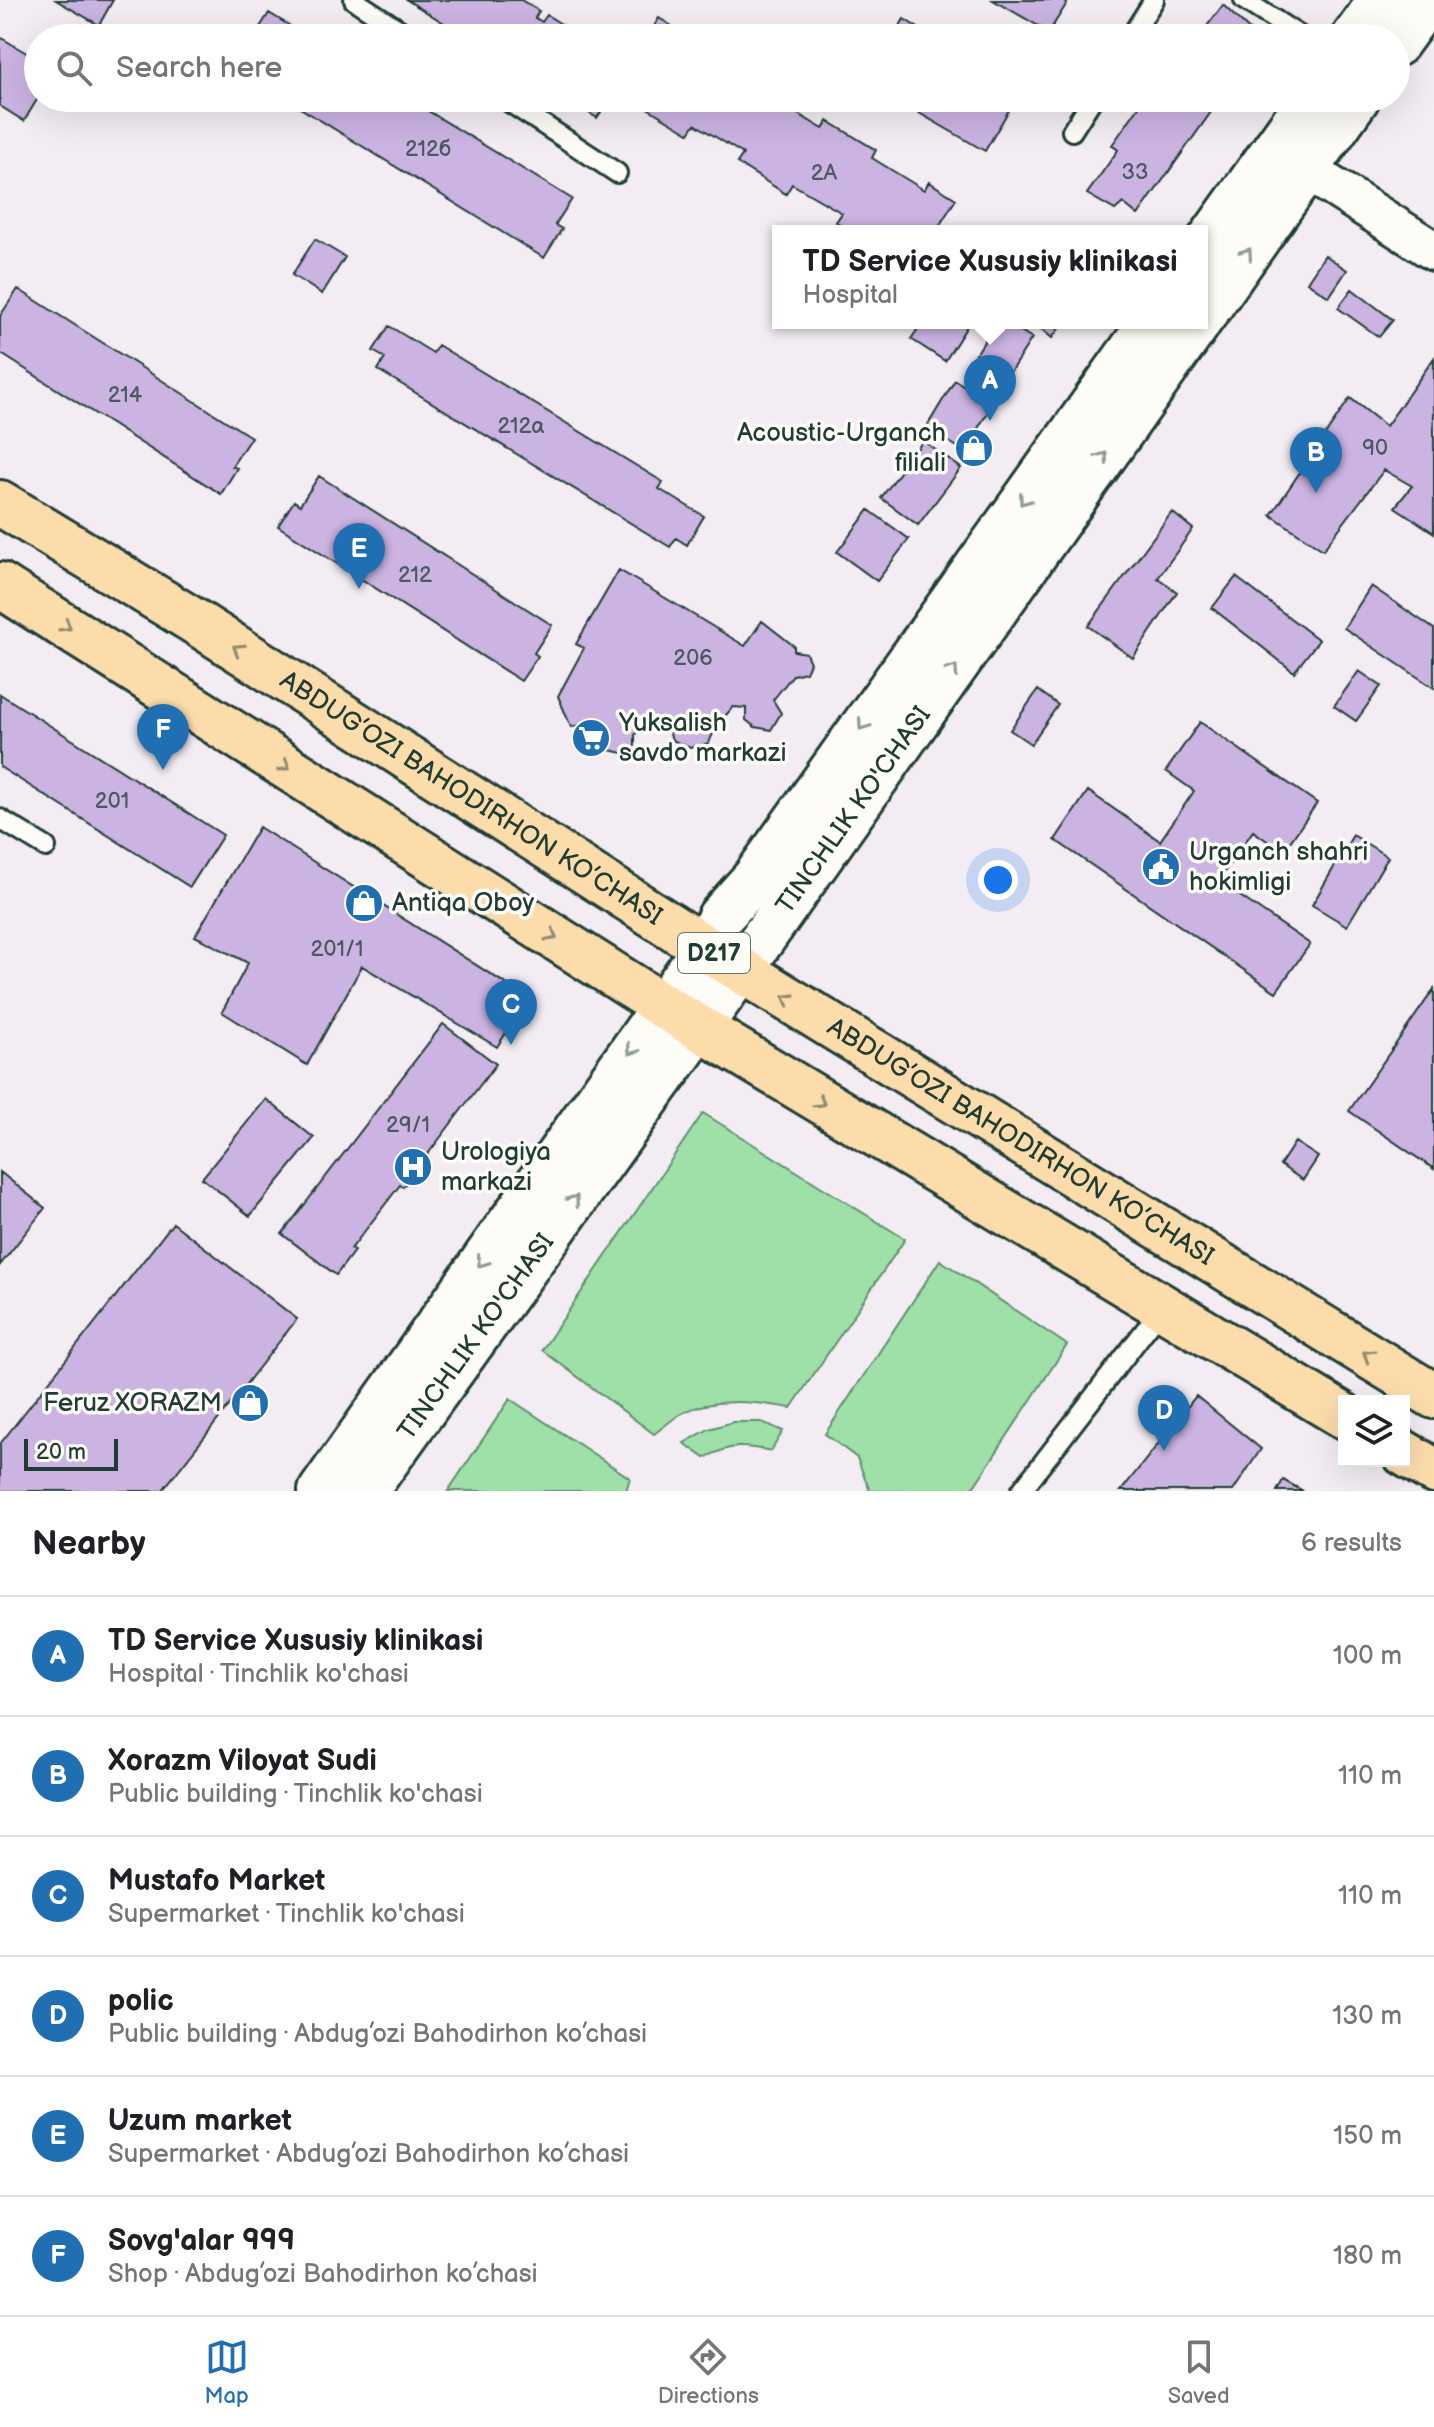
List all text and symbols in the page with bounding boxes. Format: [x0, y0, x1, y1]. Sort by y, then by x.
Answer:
search box [24, 24, 1410, 112]
icon: search [52, 46, 96, 90]
text: Search here [116, 50, 282, 86]
house number: 212б [405, 136, 451, 163]
house number: 33 [1121, 159, 1149, 186]
house number: 2А [811, 160, 838, 187]
popup [772, 225, 1208, 329]
text: TD Service Xususiy klinikasi [802, 244, 1178, 280]
one-way arrow [1237, 248, 1252, 262]
text: Hospital [802, 280, 898, 311]
pin: A [964, 355, 1016, 421]
house number: 214 [108, 382, 143, 409]
house number: 212а [497, 413, 545, 440]
place label: Acoustic-Urganch filiali [737, 418, 946, 479]
shop icon: Acoustic-Urganch filiali [953, 427, 995, 469]
pin: B [1290, 427, 1342, 493]
house number: 90 [1362, 435, 1388, 462]
one-way arrow [1093, 452, 1108, 466]
one-way arrow [1019, 491, 1034, 506]
pin: E [333, 523, 385, 589]
house number: 212 [398, 562, 432, 589]
one-way arrow [57, 617, 72, 632]
one-way arrow [232, 644, 247, 659]
house number: 206 [673, 645, 713, 672]
one-way arrow [943, 664, 958, 678]
street label: ABDUG’OZI BAHODIRHON KO’CHASI [274, 665, 668, 932]
street label: TINCHLIK KO'CHASI [770, 700, 937, 920]
pin: F [137, 704, 189, 770]
place label: Yuksalish savdo markazi [618, 708, 787, 769]
one-way arrow [858, 716, 873, 730]
supermarket icon: Yuksalish savdo markazi [570, 717, 612, 759]
one-way arrow [276, 756, 291, 771]
house number: 201 [95, 788, 129, 815]
place label: Urganch shahri hokimligi [1189, 837, 1368, 898]
public building icon: Urganch shahri hokimligi [1140, 846, 1182, 888]
your location [978, 860, 1018, 900]
shop icon: Antiqa Oboy [343, 882, 385, 924]
place label: Antiqa Oboy [392, 888, 534, 919]
one-way arrow [543, 926, 558, 941]
road number: D217 [678, 933, 750, 973]
house number: 201/1 [311, 936, 363, 963]
pin: C [485, 979, 537, 1045]
one-way arrow [782, 993, 797, 1008]
street label: ABDUG’OZI BAHODIRHON KO’CHASI [822, 1011, 1219, 1272]
one-way arrow [627, 1041, 642, 1055]
one-way arrow [811, 1092, 826, 1108]
house number: 29/1 [386, 1112, 430, 1139]
place label: Urologiya markazi [441, 1137, 551, 1198]
hospital icon: Urologiya markazi [392, 1146, 434, 1188]
one-way arrow [564, 1194, 578, 1209]
street label: TINCHLIK KO'CHASI [391, 1228, 561, 1446]
one-way arrow [477, 1254, 492, 1268]
one-way arrow [1362, 1349, 1376, 1364]
shop icon: Feruz XORAZM [229, 1382, 271, 1424]
pin: D [1138, 1385, 1190, 1451]
place label: Feruz XORAZM [43, 1388, 222, 1419]
map controls [1338, 1395, 1410, 1467]
button: layers [1338, 1395, 1410, 1467]
scale bar [24, 1435, 118, 1471]
text: 20 m [36, 1439, 86, 1466]
text: Nearby [32, 1523, 146, 1564]
text: 6 results [1301, 1528, 1402, 1559]
text: TD Service Xususiy klinikasi [108, 1623, 483, 1659]
text: A [50, 1641, 66, 1672]
text: 100 m [1333, 1641, 1402, 1672]
text: Hospital · Tinchlik ko'chasi [108, 1659, 409, 1690]
text: Xorazm Viloyat Sudi [108, 1743, 377, 1779]
text: B [49, 1761, 67, 1792]
text: 110 m [1338, 1761, 1402, 1792]
text: Public building · Tinchlik ko'chasi [108, 1779, 483, 1810]
text: Mustafo Market [108, 1863, 325, 1899]
text: C [49, 1881, 67, 1912]
text: 110 m [1338, 1881, 1402, 1912]
text: Supermarket · Tinchlik ko'chasi [108, 1899, 465, 1930]
text: polic [108, 1983, 174, 2019]
text: D [49, 2001, 67, 2032]
text: 130 m [1332, 2001, 1402, 2032]
text: Public building · Abdug’ozi Bahodirhon ko’chasi [108, 2019, 647, 2050]
text: Uzum market [108, 2103, 292, 2139]
text: E [50, 2121, 66, 2152]
text: 150 m [1333, 2121, 1402, 2152]
text: Supermarket · Abdug’ozi Bahodirhon ko’chasi [108, 2139, 629, 2170]
text: Sovg'alar 999 [108, 2223, 295, 2259]
text: F [50, 2241, 66, 2272]
text: 180 m [1333, 2241, 1402, 2272]
text: Shop · Abdug’ozi Bahodirhon ko’chasi [108, 2259, 538, 2290]
tab: Map [204, 2335, 249, 2410]
tab: Directions [658, 2335, 759, 2410]
tab: Saved [1168, 2335, 1230, 2410]

